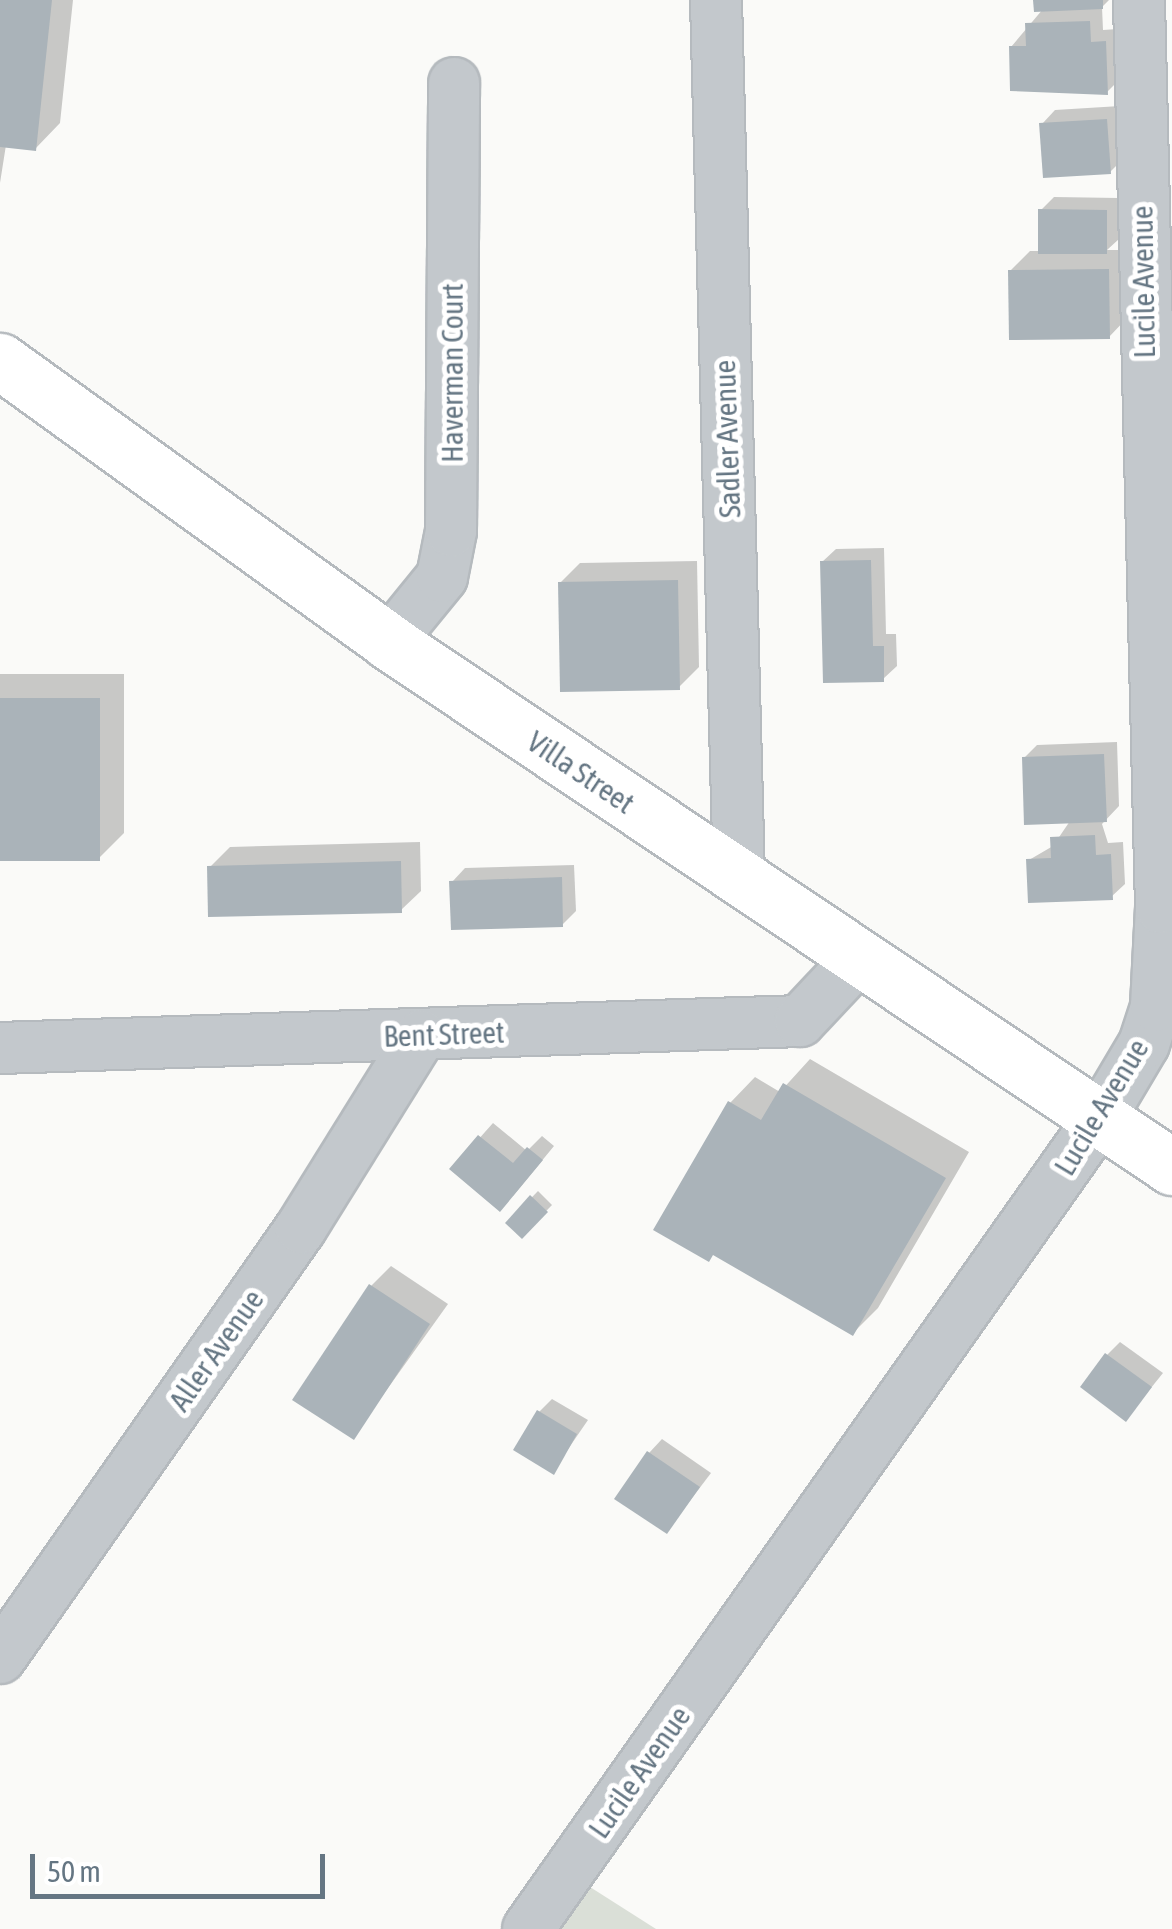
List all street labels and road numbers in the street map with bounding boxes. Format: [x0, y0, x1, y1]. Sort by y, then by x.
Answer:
street label: Lucile Avenue [1124, 205, 1162, 359]
street label: Haverman Court [434, 283, 470, 463]
street label: Sadler Avenue [706, 359, 748, 519]
street label: Villa Street [521, 723, 641, 821]
street label: Bent Street [383, 1014, 505, 1054]
street label: Lucile Avenue [1046, 1032, 1156, 1182]
street label: Aller Avenue [161, 1282, 271, 1418]
street label: Lucile Avenue [581, 1699, 697, 1845]

